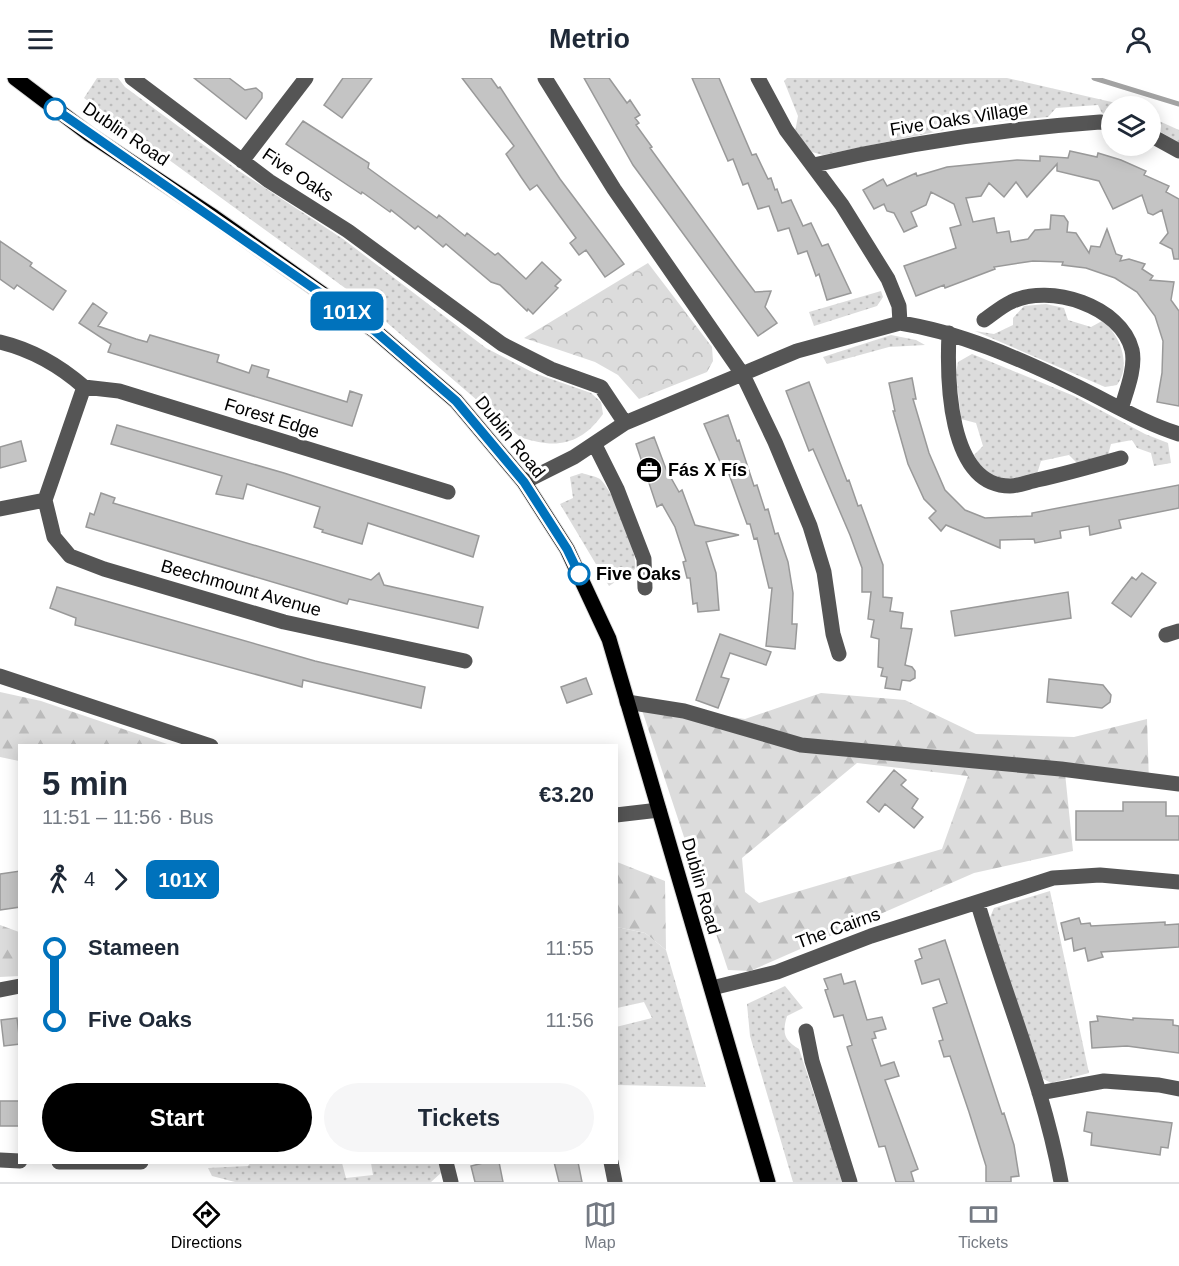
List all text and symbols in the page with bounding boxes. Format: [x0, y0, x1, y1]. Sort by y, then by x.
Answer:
icon: menu [24, 23, 57, 56]
icon: person [1122, 23, 1155, 56]
text: Metrio [549, 24, 630, 54]
map controls [1101, 96, 1161, 156]
button: layers [1101, 96, 1161, 156]
unlabelled marker [44, 98, 66, 120]
street label: Dublin Road [79, 98, 173, 170]
street label: Five Oaks Village [888, 98, 1030, 140]
street label: Five Oaks [259, 144, 337, 206]
line badge: 101X [305, 292, 389, 330]
text: 101X [322, 300, 372, 323]
street label: Dublin Road [471, 392, 549, 482]
street label: Forest Edge [222, 394, 322, 442]
office icon: Fás X Fís [634, 455, 664, 485]
place label: Fás X Fís [668, 460, 747, 480]
street label: Beechmount Avenue [159, 556, 323, 620]
marker: Five Oaks [568, 563, 590, 585]
place label: Five Oaks [596, 564, 681, 584]
text: 5 min [42, 765, 128, 802]
text: €3.20 [539, 782, 594, 807]
text: 11:51 – 11:56 · Bus [42, 806, 214, 828]
street label: Dublin Road [678, 836, 724, 936]
icon: walk [42, 863, 75, 896]
icon: forward [104, 863, 137, 896]
text: 4 [84, 868, 95, 890]
text: 101X [158, 868, 207, 891]
street label: The Cairns [793, 904, 883, 952]
text: Stameen [88, 935, 180, 960]
text: 11:55 [545, 937, 594, 959]
text: Five Oaks [88, 1007, 192, 1032]
text: 11:56 [545, 1009, 594, 1031]
button: Start [42, 1083, 312, 1152]
button: Tickets [324, 1083, 594, 1152]
tab: Directions [171, 1198, 242, 1252]
tab: Map [584, 1198, 617, 1252]
tab: Tickets [958, 1198, 1008, 1252]

